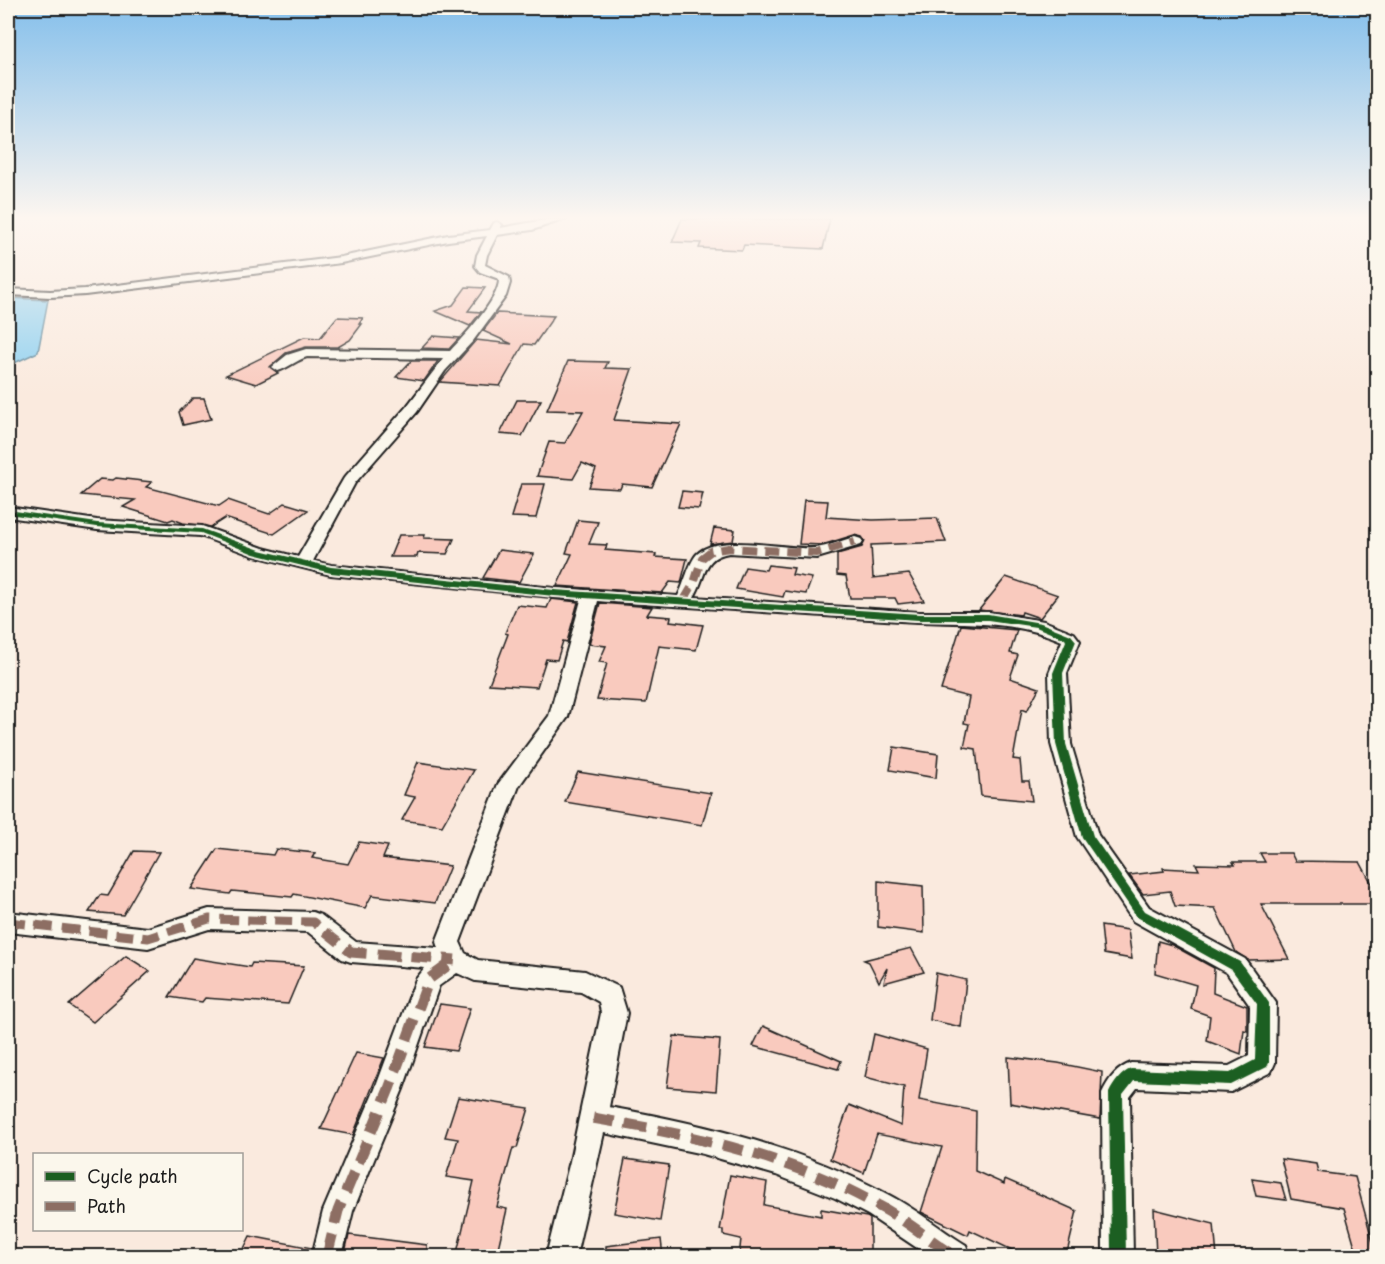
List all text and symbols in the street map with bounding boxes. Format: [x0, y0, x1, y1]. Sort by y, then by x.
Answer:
legend [33, 1153, 243, 1231]
text: Cycle path [87, 1162, 178, 1189]
text: Path [87, 1192, 126, 1219]

